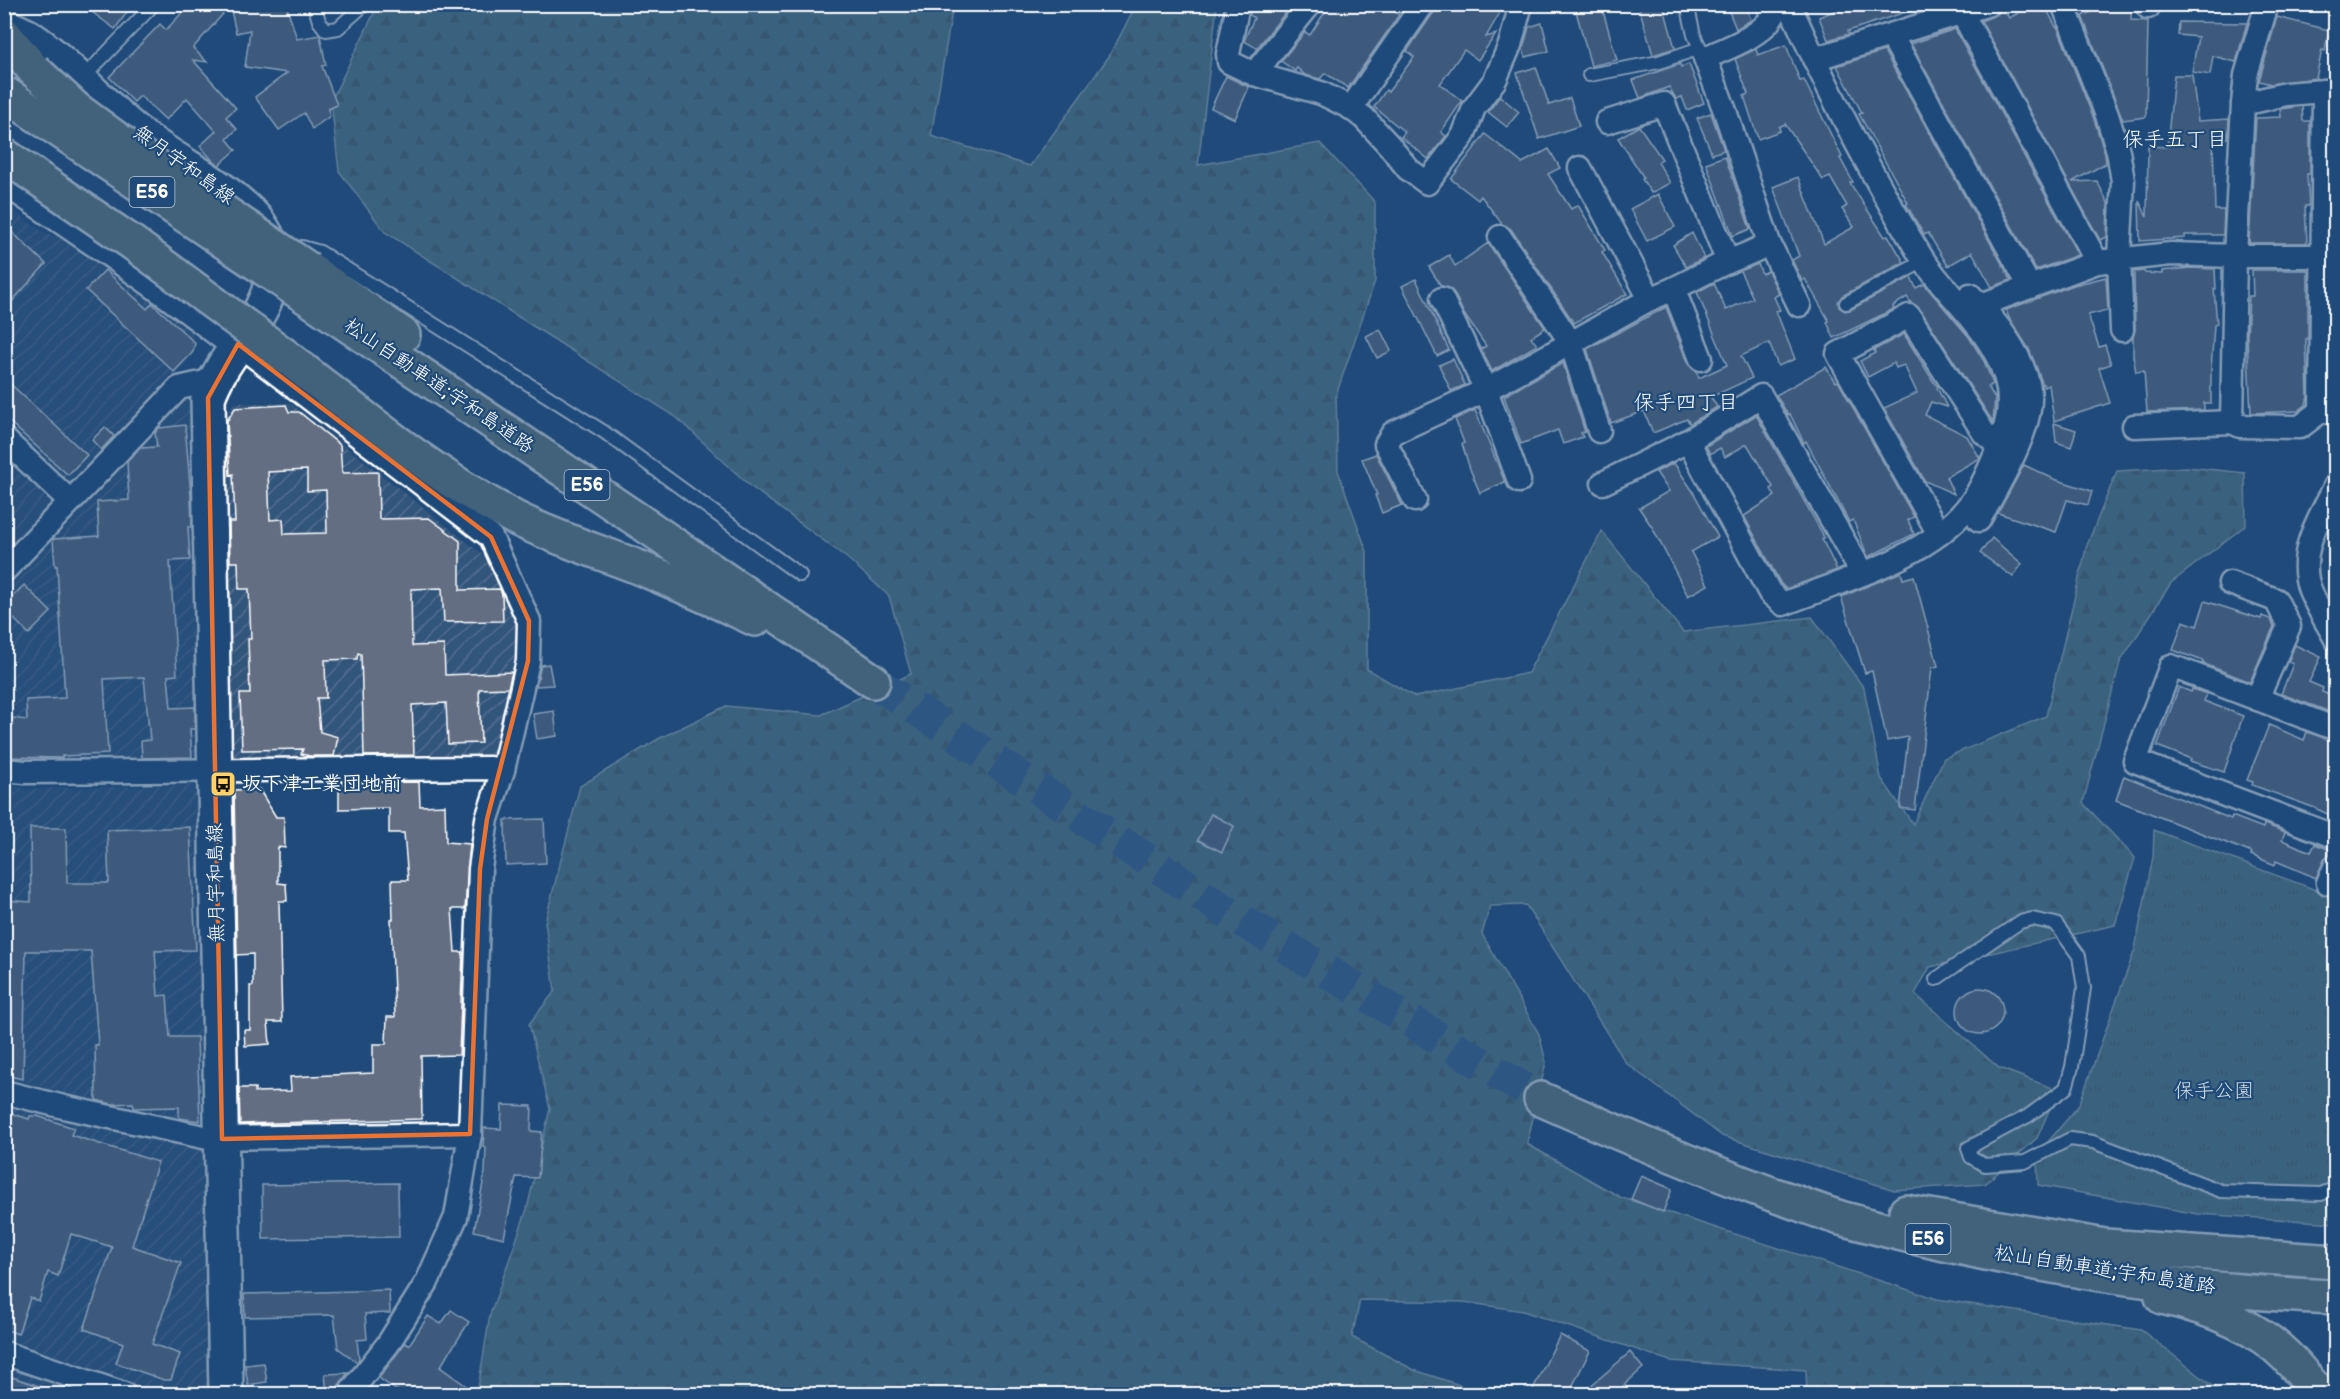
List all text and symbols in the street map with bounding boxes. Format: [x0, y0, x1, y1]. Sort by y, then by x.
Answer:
street label: 無月宇和島線 [128, 120, 240, 210]
district label: 保手五丁目 [2123, 127, 2228, 152]
road number: E56 [130, 177, 174, 207]
street label: 松山自動車道;宇和島道路 [339, 313, 539, 459]
district label: 保手四丁目 [1634, 390, 1739, 415]
road number: E56 [564, 470, 610, 500]
bus stop icon: 坂下津工業団地前 [208, 769, 238, 799]
place label: 坂下津工業団地前 [242, 772, 402, 796]
street label: 無月宇和島線 [203, 823, 229, 943]
park label: 保手公園 [2174, 1079, 2254, 1103]
road number: E56 [1906, 1224, 1950, 1254]
street label: 松山自動車道;宇和島道路 [1992, 1241, 2218, 1299]

